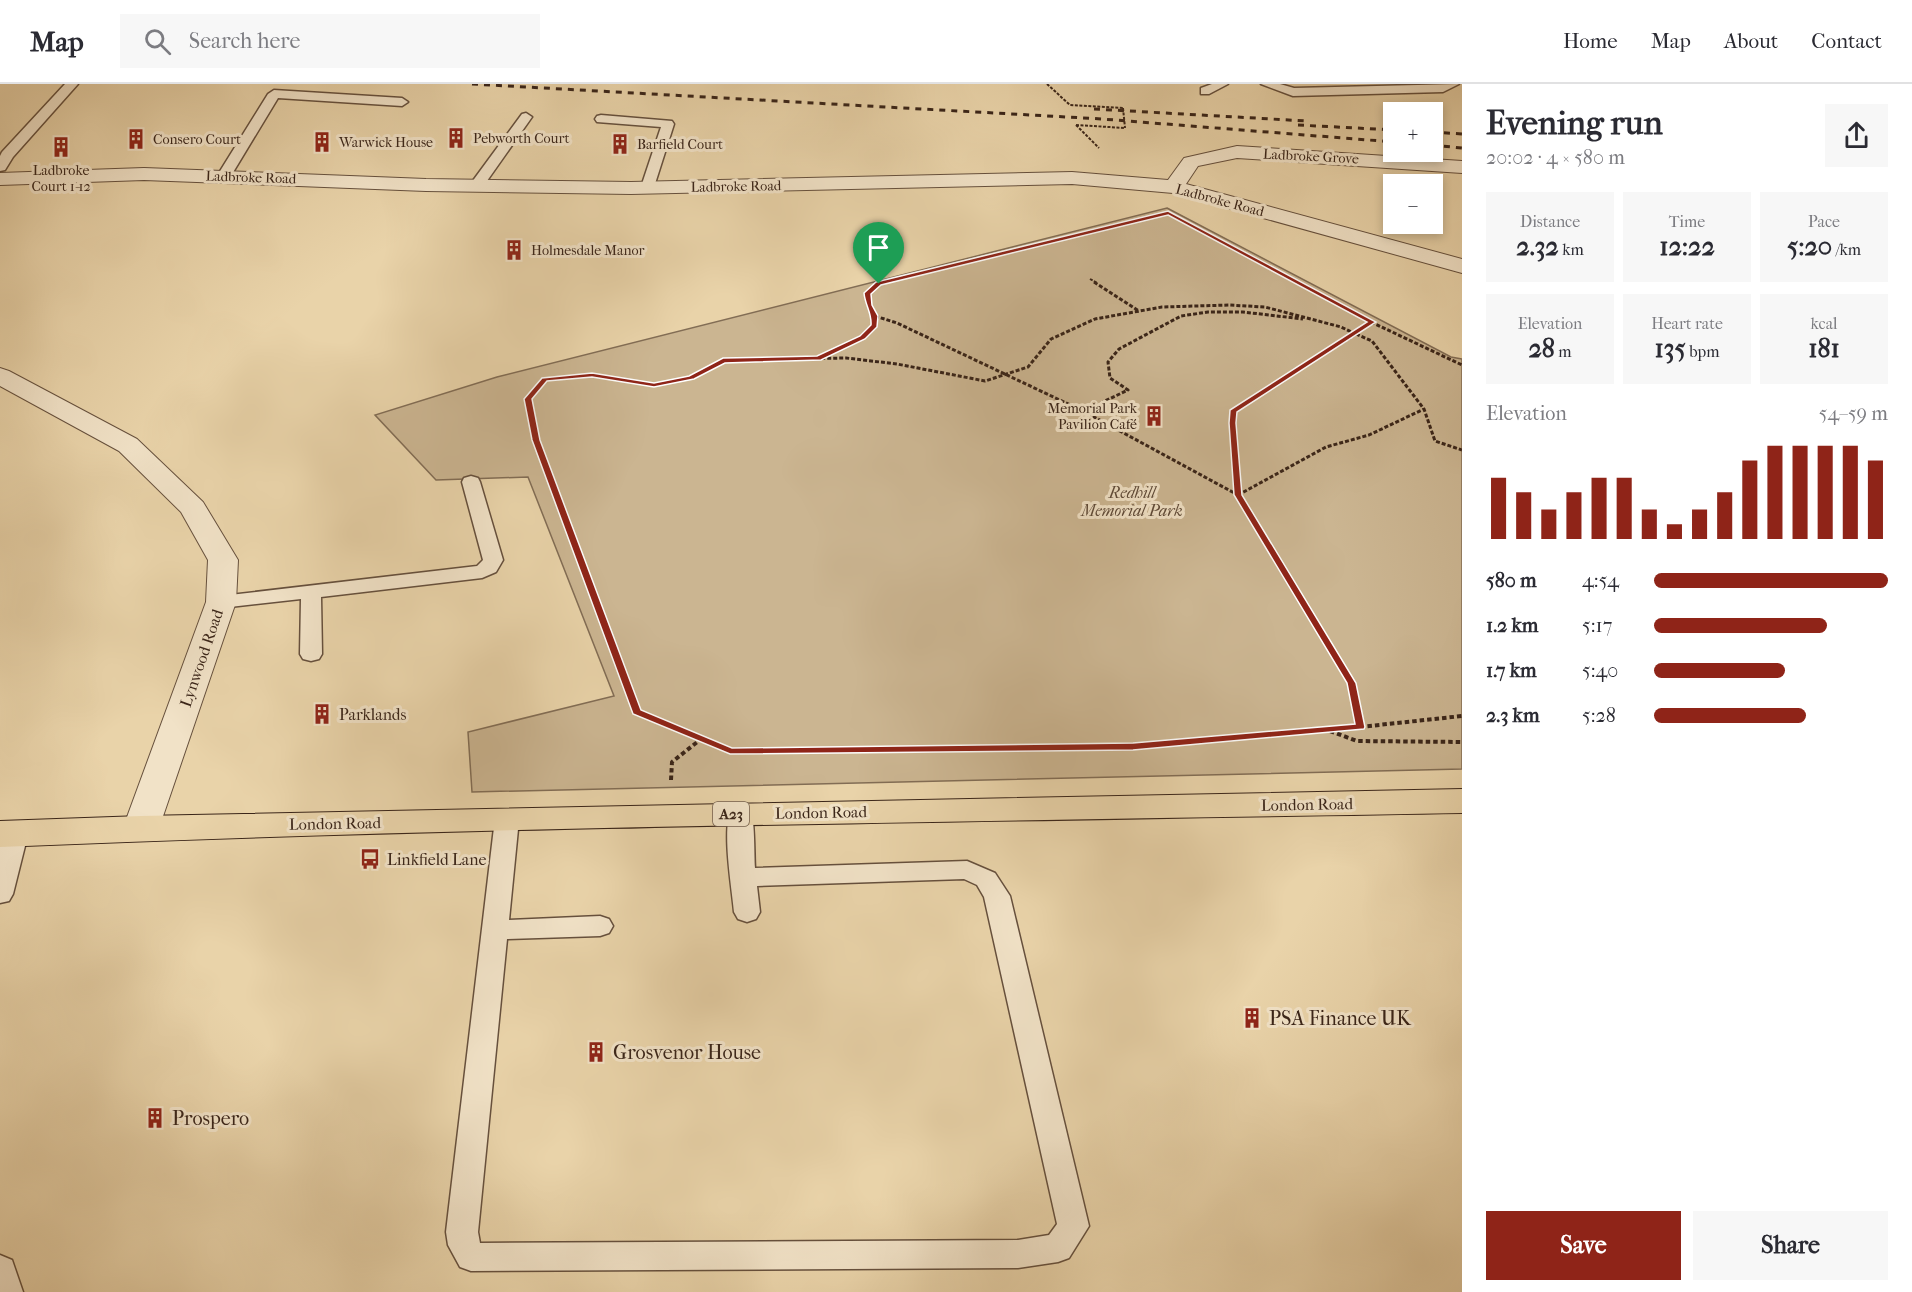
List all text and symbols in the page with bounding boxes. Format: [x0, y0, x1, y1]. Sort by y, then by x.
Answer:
search box [120, 14, 540, 68]
text: Map [30, 25, 84, 58]
icon: search [141, 25, 174, 58]
text: Search here [189, 28, 300, 54]
text: Home [1563, 29, 1618, 53]
text: Map [1651, 29, 1691, 53]
text: About [1724, 29, 1778, 53]
text: Contact [1811, 29, 1882, 53]
map controls [1383, 102, 1443, 234]
button: + [1383, 102, 1443, 162]
text: Evening run [1486, 104, 1663, 143]
button: share [1825, 104, 1888, 167]
building icon: Pebworth Court [444, 126, 468, 150]
building icon: Consero Court [124, 127, 148, 151]
building icon: Warwick House [310, 130, 334, 154]
place label: Pebworth Court [473, 130, 569, 147]
place label: Consero Court [153, 131, 241, 148]
building icon: Barfield Court [608, 132, 632, 156]
place label: Warwick House [338, 134, 433, 151]
building icon: Ladbroke Court 1-12 [49, 135, 73, 159]
place label: Barfield Court [637, 136, 723, 153]
street label: Ladbroke Grove [1263, 146, 1359, 168]
text: 20:02 · 4 × 580 m [1486, 146, 1625, 169]
place label: Ladbroke Court 1-12 [31, 162, 91, 195]
street label: Ladbroke Road [205, 167, 297, 188]
button: − [1383, 174, 1443, 234]
street label: Ladbroke Road [690, 177, 782, 196]
street label: Ladbroke Road [1174, 181, 1266, 221]
text: Distance [1520, 212, 1580, 231]
text: Time [1669, 212, 1705, 231]
text: Pace [1808, 212, 1840, 231]
pin [853, 222, 904, 284]
icon: arrive [862, 231, 895, 264]
text: 2.32 [1516, 231, 1559, 262]
text: 12:22 [1659, 231, 1715, 262]
text: 5:20 [1787, 231, 1832, 262]
building icon: Holmesdale Manor [502, 238, 526, 262]
text: km [1559, 240, 1584, 259]
text: /km [1832, 240, 1861, 259]
place label: Holmesdale Manor [531, 242, 645, 259]
text: Elevation [1518, 314, 1582, 333]
text: Heart rate [1651, 314, 1723, 333]
text: kcal [1811, 314, 1837, 333]
text: 28 [1528, 333, 1555, 364]
text: 135 [1655, 333, 1686, 364]
text: 181 [1808, 333, 1840, 364]
text: m [1555, 342, 1572, 361]
text: bpm [1686, 342, 1719, 361]
place label: Memorial Park Pavilion Café [1048, 400, 1138, 433]
text: Elevation [1486, 402, 1567, 425]
text: 54–59 m [1819, 402, 1888, 425]
building icon: Memorial Park Pavilion Café [1142, 404, 1166, 428]
park label: Redhill Memorial Park [1080, 483, 1183, 520]
text: 580 m [1486, 569, 1537, 592]
text: 4:54 [1582, 569, 1619, 592]
street label: Lynwood Road [176, 606, 227, 710]
text: 1.2 km [1486, 614, 1539, 637]
text: 5:17 [1582, 614, 1612, 637]
text: 1.7 km [1486, 659, 1537, 682]
text: 5:40 [1582, 659, 1618, 682]
building icon: Parklands [310, 702, 334, 726]
text: 2.3 km [1486, 704, 1540, 727]
text: 5:28 [1582, 704, 1616, 727]
place label: Parklands [339, 705, 407, 724]
street label: London Road [1261, 794, 1353, 815]
road number: A23 [713, 802, 749, 826]
street label: London Road [775, 802, 867, 823]
street label: London Road [289, 813, 381, 834]
bus stop icon: Linkfield Lane [358, 847, 382, 871]
place label: Linkfield Lane [387, 850, 486, 869]
building icon: PSA Finance UK [1240, 1006, 1264, 1030]
place label: PSA Finance UK [1269, 1007, 1412, 1030]
building icon: Grosvenor House [584, 1040, 608, 1064]
place label: Grosvenor House [613, 1041, 761, 1064]
building icon: Prospero [143, 1106, 167, 1130]
place label: Prospero [172, 1107, 249, 1130]
button: Save [1486, 1211, 1681, 1280]
button: Share [1693, 1211, 1888, 1280]

